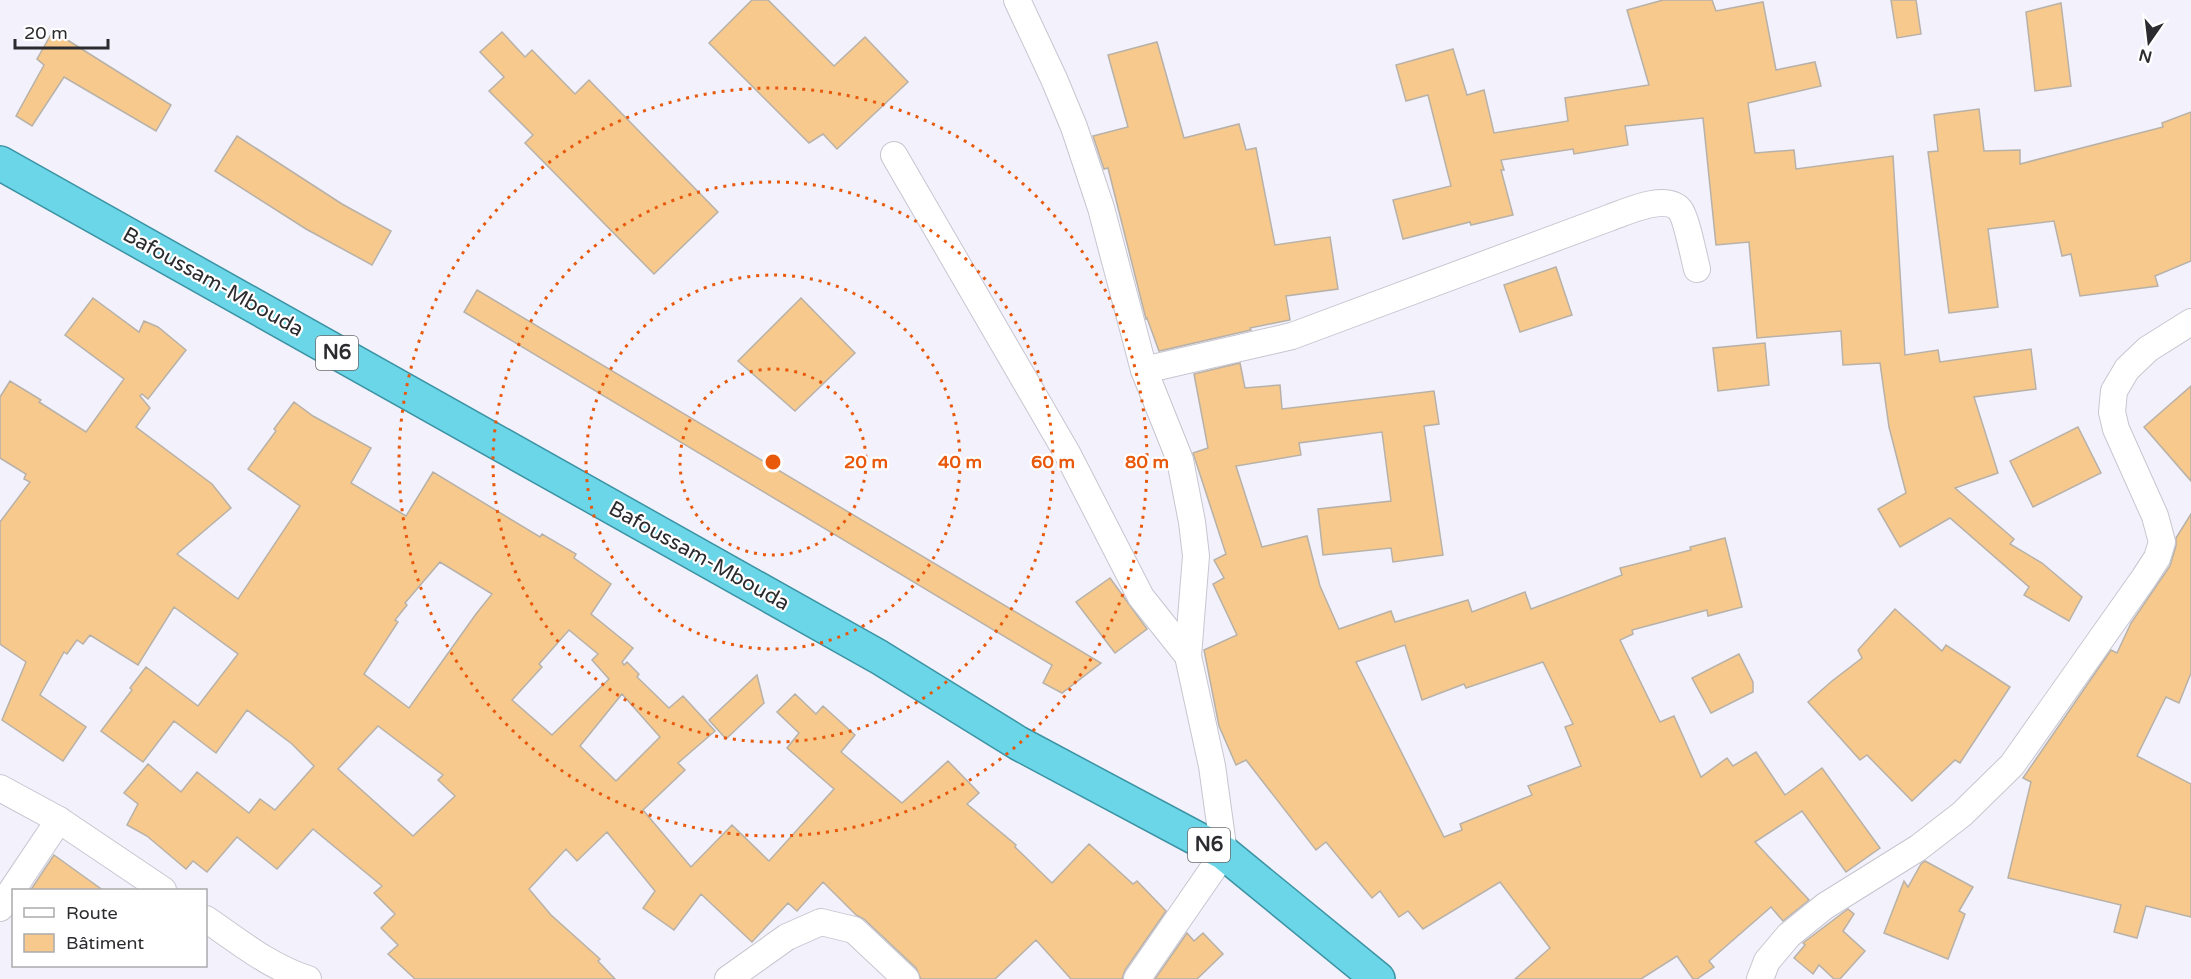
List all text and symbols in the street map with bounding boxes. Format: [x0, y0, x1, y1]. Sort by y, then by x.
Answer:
scale bar [15, 12, 108, 50]
north arrow [2119, 12, 2179, 72]
text: 20 m [24, 22, 68, 44]
text: N [2137, 44, 2154, 67]
street label: Bafoussam-Mbouda [118, 222, 308, 342]
road number: N6 [316, 336, 358, 370]
text: 20 m [844, 451, 888, 473]
text: 40 m [938, 451, 982, 473]
text: 60 m [1031, 451, 1075, 473]
text: 80 m [1125, 451, 1169, 473]
centre of rings [763, 452, 783, 472]
street label: Bafoussam-Mbouda [604, 496, 794, 616]
road number: N6 [1188, 828, 1230, 862]
legend [12, 889, 207, 967]
text: Route [66, 902, 118, 924]
text: Bâtiment [66, 932, 144, 954]

